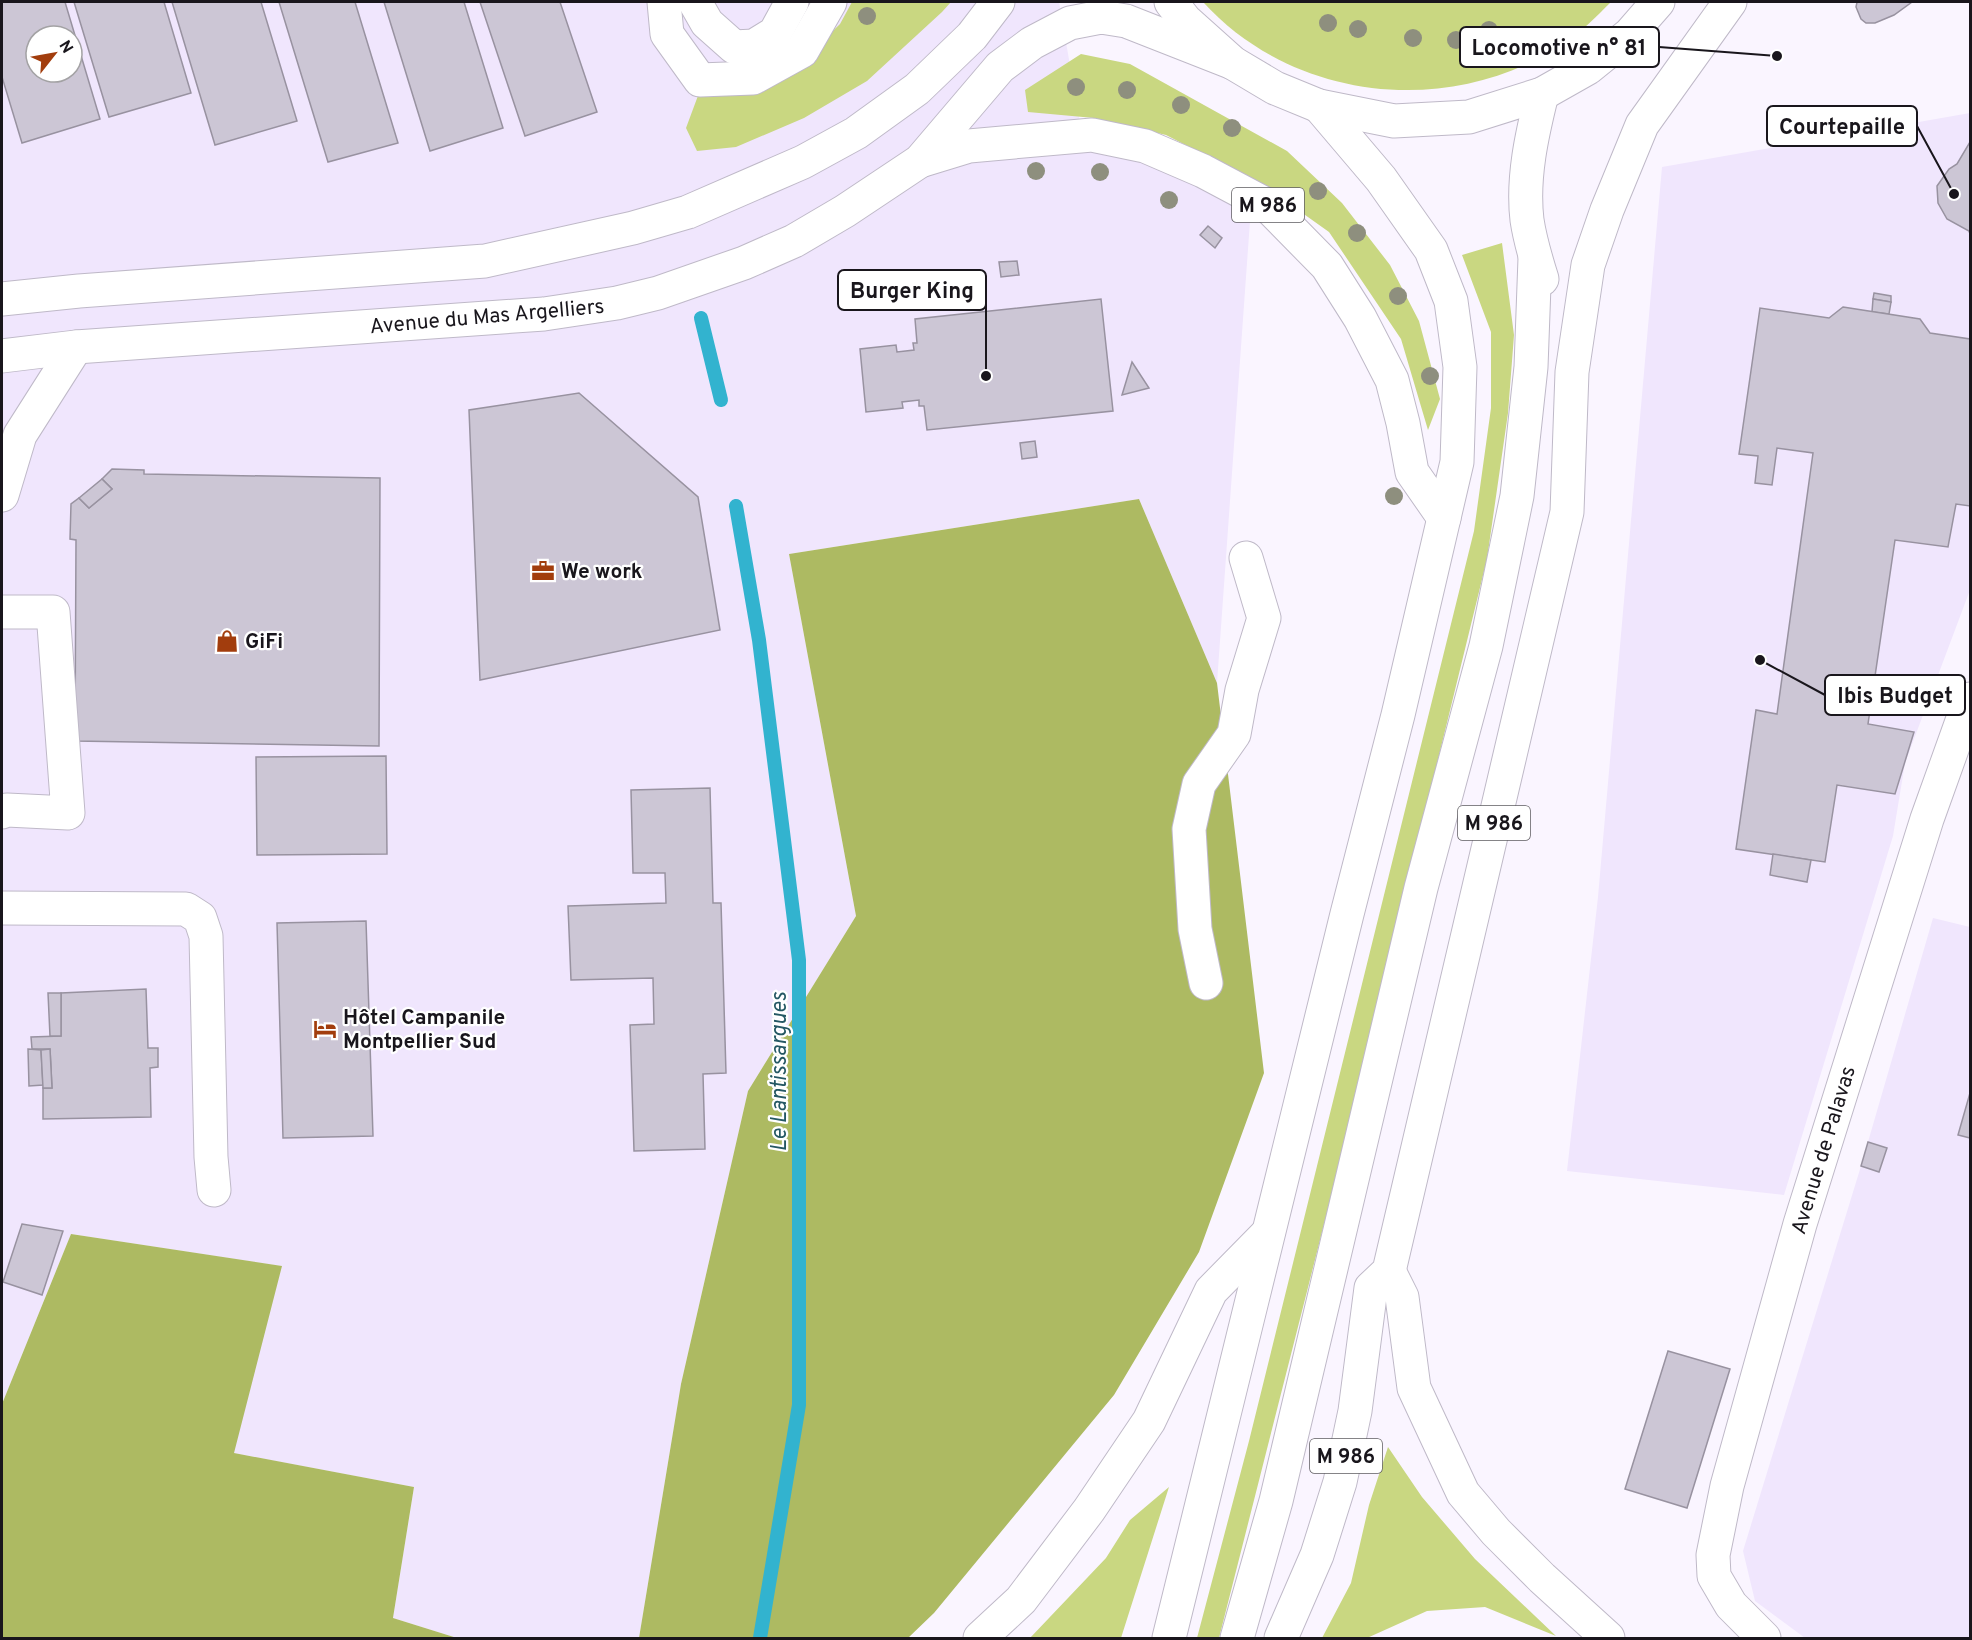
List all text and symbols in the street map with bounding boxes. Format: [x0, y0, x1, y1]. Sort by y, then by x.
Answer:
north arrow [24, 24, 84, 84]
callout: Locomotive n° 81 [1460, 27, 1659, 67]
text: Locomotive n° 81 [1471, 36, 1647, 63]
text: N [54, 37, 77, 57]
callout: Courtepaille [1767, 106, 1917, 146]
text: Courtepaille [1779, 115, 1905, 142]
road number: M 986 [1232, 188, 1304, 222]
callout: Burger King [838, 270, 986, 310]
text: Burger King [850, 279, 974, 306]
street label: Avenue du Mas Argelliers [369, 294, 606, 341]
office icon: We work [530, 558, 556, 584]
place label: We work [561, 559, 643, 586]
shop icon: GiFi [214, 628, 240, 654]
place label: GiFi [245, 629, 283, 656]
callout: Ibis Budget [1825, 675, 1965, 715]
text: Ibis Budget [1837, 684, 1953, 711]
road number: M 986 [1458, 806, 1530, 840]
water label: Le Lantissargues [767, 991, 794, 1152]
place label: Hôtel Campanile Montpellier Sud [343, 1005, 505, 1056]
hotel icon: Hôtel Campanile Montpellier Sud [312, 1016, 338, 1042]
street label: Avenue de Palavas [1786, 1063, 1863, 1238]
road number: M 986 [1310, 1439, 1382, 1473]

